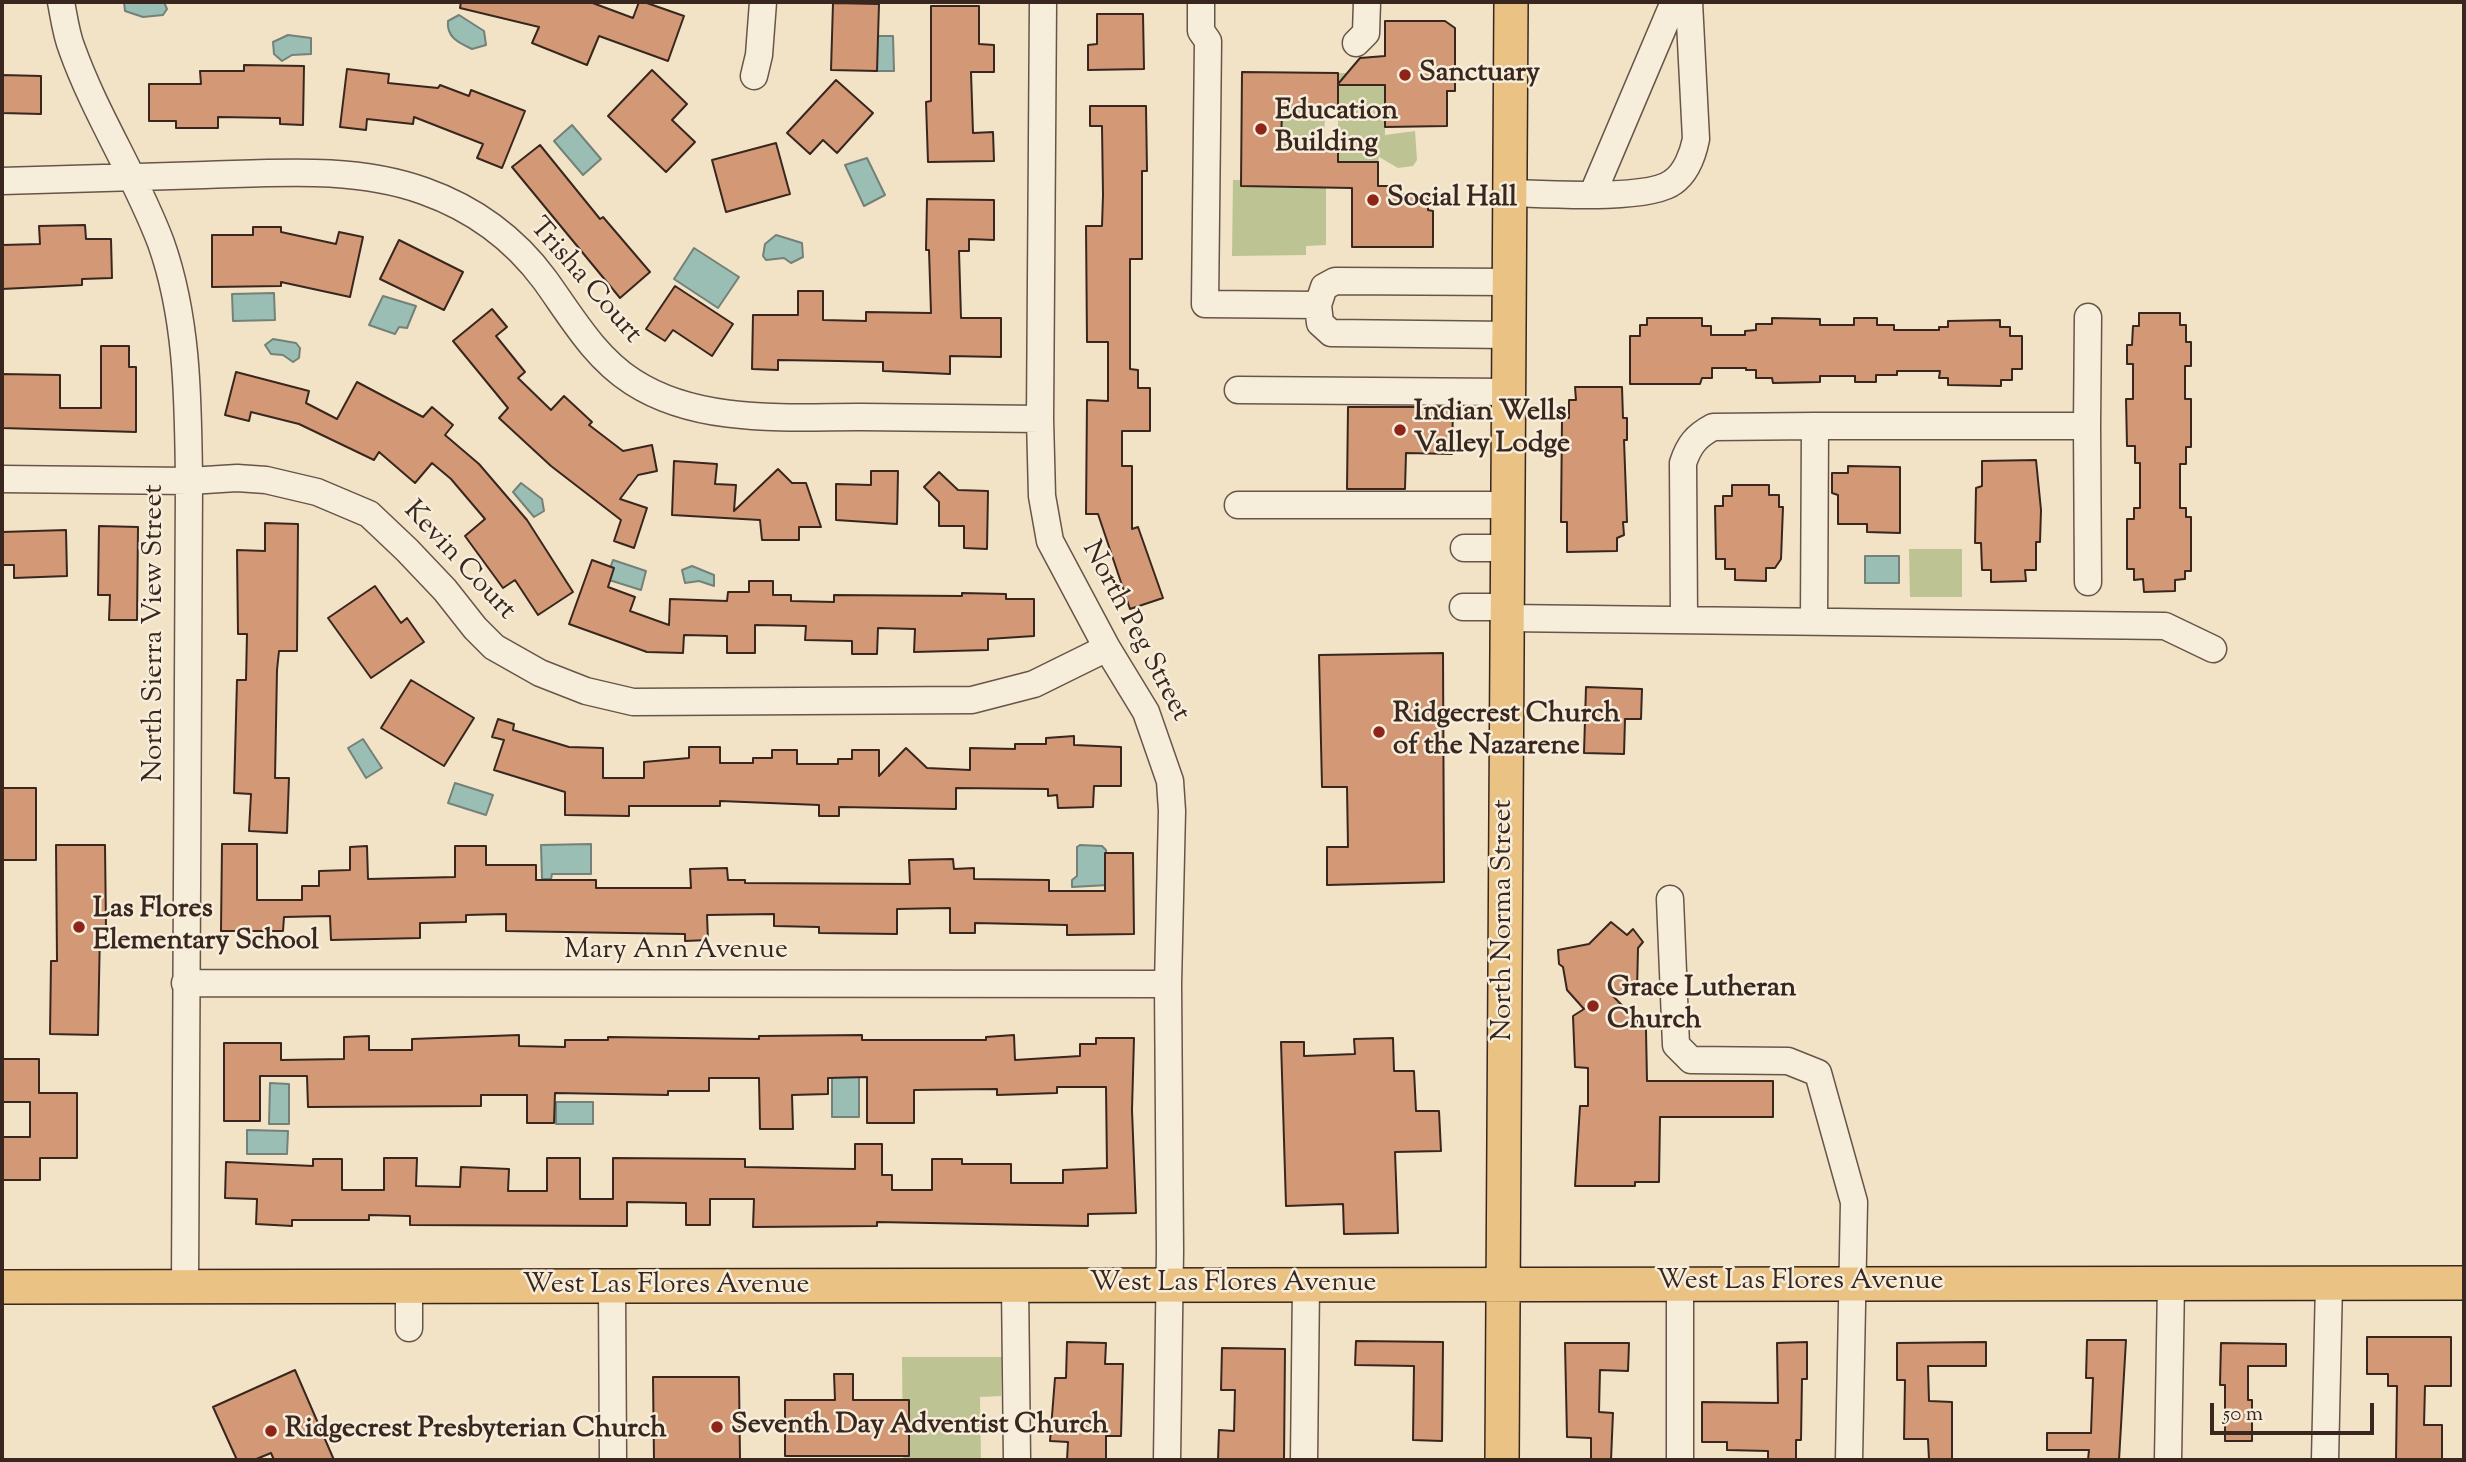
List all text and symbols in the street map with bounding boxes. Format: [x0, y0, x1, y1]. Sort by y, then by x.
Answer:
place label: Sanctuary [1419, 58, 1540, 92]
marker: Sanctuary [1397, 67, 1413, 83]
place label: Education Building [1275, 96, 1398, 162]
marker: Education Building [1253, 121, 1269, 137]
place label: Social Hall [1387, 183, 1517, 217]
marker: Social Hall [1365, 192, 1381, 208]
street label: Trisha Court [520, 212, 648, 352]
place label: Indian Wells Valley Lodge [1414, 397, 1570, 463]
marker: Indian Wells Valley Lodge [1392, 422, 1408, 438]
street label: North Sierra View Street [139, 484, 173, 782]
street label: Kevin Court [395, 496, 521, 628]
street label: North Peg Street [1072, 536, 1196, 728]
place label: Ridgecrest Church of the Nazarene [1393, 699, 1620, 765]
marker: Ridgecrest Church of the Nazarene [1371, 724, 1387, 740]
street label: North Norma Street [1488, 799, 1522, 1041]
place label: Las Flores Elementary School [93, 894, 319, 960]
marker: Las Flores Elementary School [71, 919, 87, 935]
street label: Mary Ann Avenue [564, 935, 788, 969]
place label: Grace Lutheran Church [1607, 973, 1796, 1039]
marker: Grace Lutheran Church [1585, 998, 1601, 1014]
street label: West Las Flores Avenue [1656, 1266, 1944, 1300]
street label: West Las Flores Avenue [1089, 1268, 1377, 1302]
street label: West Las Flores Avenue [522, 1270, 810, 1304]
scale bar [2214, 1388, 2378, 1432]
text: 50 m [2223, 1400, 2263, 1430]
place label: Seventh Day Adventist Church [731, 1410, 1108, 1444]
place label: Ridgecrest Presbyterian Church [285, 1414, 667, 1448]
marker: Seventh Day Adventist Church [709, 1419, 725, 1435]
marker: Ridgecrest Presbyterian Church [263, 1423, 279, 1439]

